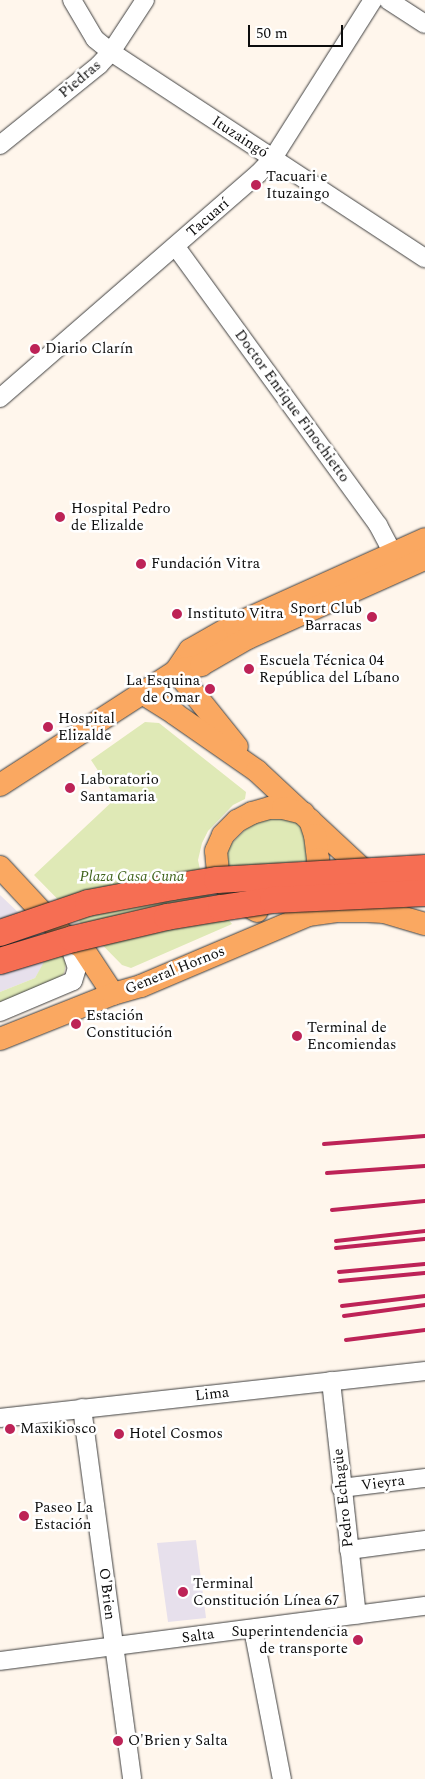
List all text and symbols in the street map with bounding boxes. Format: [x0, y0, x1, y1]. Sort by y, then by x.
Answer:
scale bar [250, 15, 345, 47]
text: 50 m [256, 22, 288, 45]
street label: Piedras [55, 56, 105, 102]
street label: Ituzaingó [208, 112, 272, 162]
place label: Tacuari e Ituzaingo [266, 167, 330, 202]
marker: Tacuari e Ituzaingo [250, 179, 262, 191]
street label: Tacuarí [183, 195, 233, 241]
street label: Doctor Enrique Finochietto [231, 326, 353, 486]
place label: Diario Clarín [45, 340, 133, 358]
marker: Diario Clarín [29, 343, 41, 355]
place label: Hospital Pedro de Elizalde [71, 499, 171, 534]
marker: Hospital Pedro de Elizalde [53, 510, 67, 524]
place label: Fundación Vitra [151, 555, 260, 573]
marker: Fundación Vitra [135, 558, 147, 570]
place label: Sport Club Barracas [290, 599, 362, 634]
place label: Instituto Vitra [187, 605, 283, 623]
marker: Instituto Vitra [171, 608, 183, 620]
marker: Sport Club Barracas [366, 611, 378, 623]
place label: Escuela Técnica 04 República del Líbano [259, 651, 399, 686]
marker: Escuela Técnica 04 República del Líbano [243, 663, 255, 675]
place label: La Esquina de Omar [126, 671, 200, 706]
marker: La Esquina de Omar [204, 683, 216, 695]
place label: Hospital Elizalde [58, 709, 115, 744]
marker: Hospital Elizalde [42, 721, 54, 733]
place label: Laboratorio Santamaria [80, 770, 159, 805]
marker: Laboratorio Santamaria [64, 782, 76, 794]
park label: Plaza Casa Cuna [80, 868, 184, 886]
street label: General Hornos [123, 942, 227, 998]
place label: Estación Constitución [86, 1006, 172, 1041]
marker: Estación Constitución [70, 1018, 82, 1030]
place label: Terminal de Encomiendas [307, 1018, 397, 1053]
marker: Terminal de Encomiendas [291, 1030, 303, 1042]
street label: Lima [194, 1383, 230, 1405]
place label: Maxikiosco [20, 1420, 96, 1438]
marker: Maxikiosco [4, 1423, 16, 1435]
place label: Hotel Cosmos [129, 1425, 223, 1443]
marker: Hotel Cosmos [113, 1428, 125, 1440]
street label: Pedro Echagüe [329, 1448, 357, 1548]
street label: Vieyra [360, 1471, 406, 1495]
place label: Paseo La Estación [34, 1498, 93, 1533]
marker: Paseo La Estación [18, 1510, 30, 1522]
street label: O'Brien [95, 1567, 119, 1621]
place label: Terminal Constitución Línea 67 [193, 1574, 340, 1609]
marker: Terminal Constitución Línea 67 [177, 1586, 189, 1598]
place label: Superintendencia de transporte [232, 1622, 348, 1657]
street label: Salta [181, 1625, 215, 1647]
marker: Superintendencia de transporte [352, 1634, 364, 1646]
place label: O'Brien y Salta [128, 1732, 228, 1750]
marker: O'Brien y Salta [112, 1735, 124, 1747]

